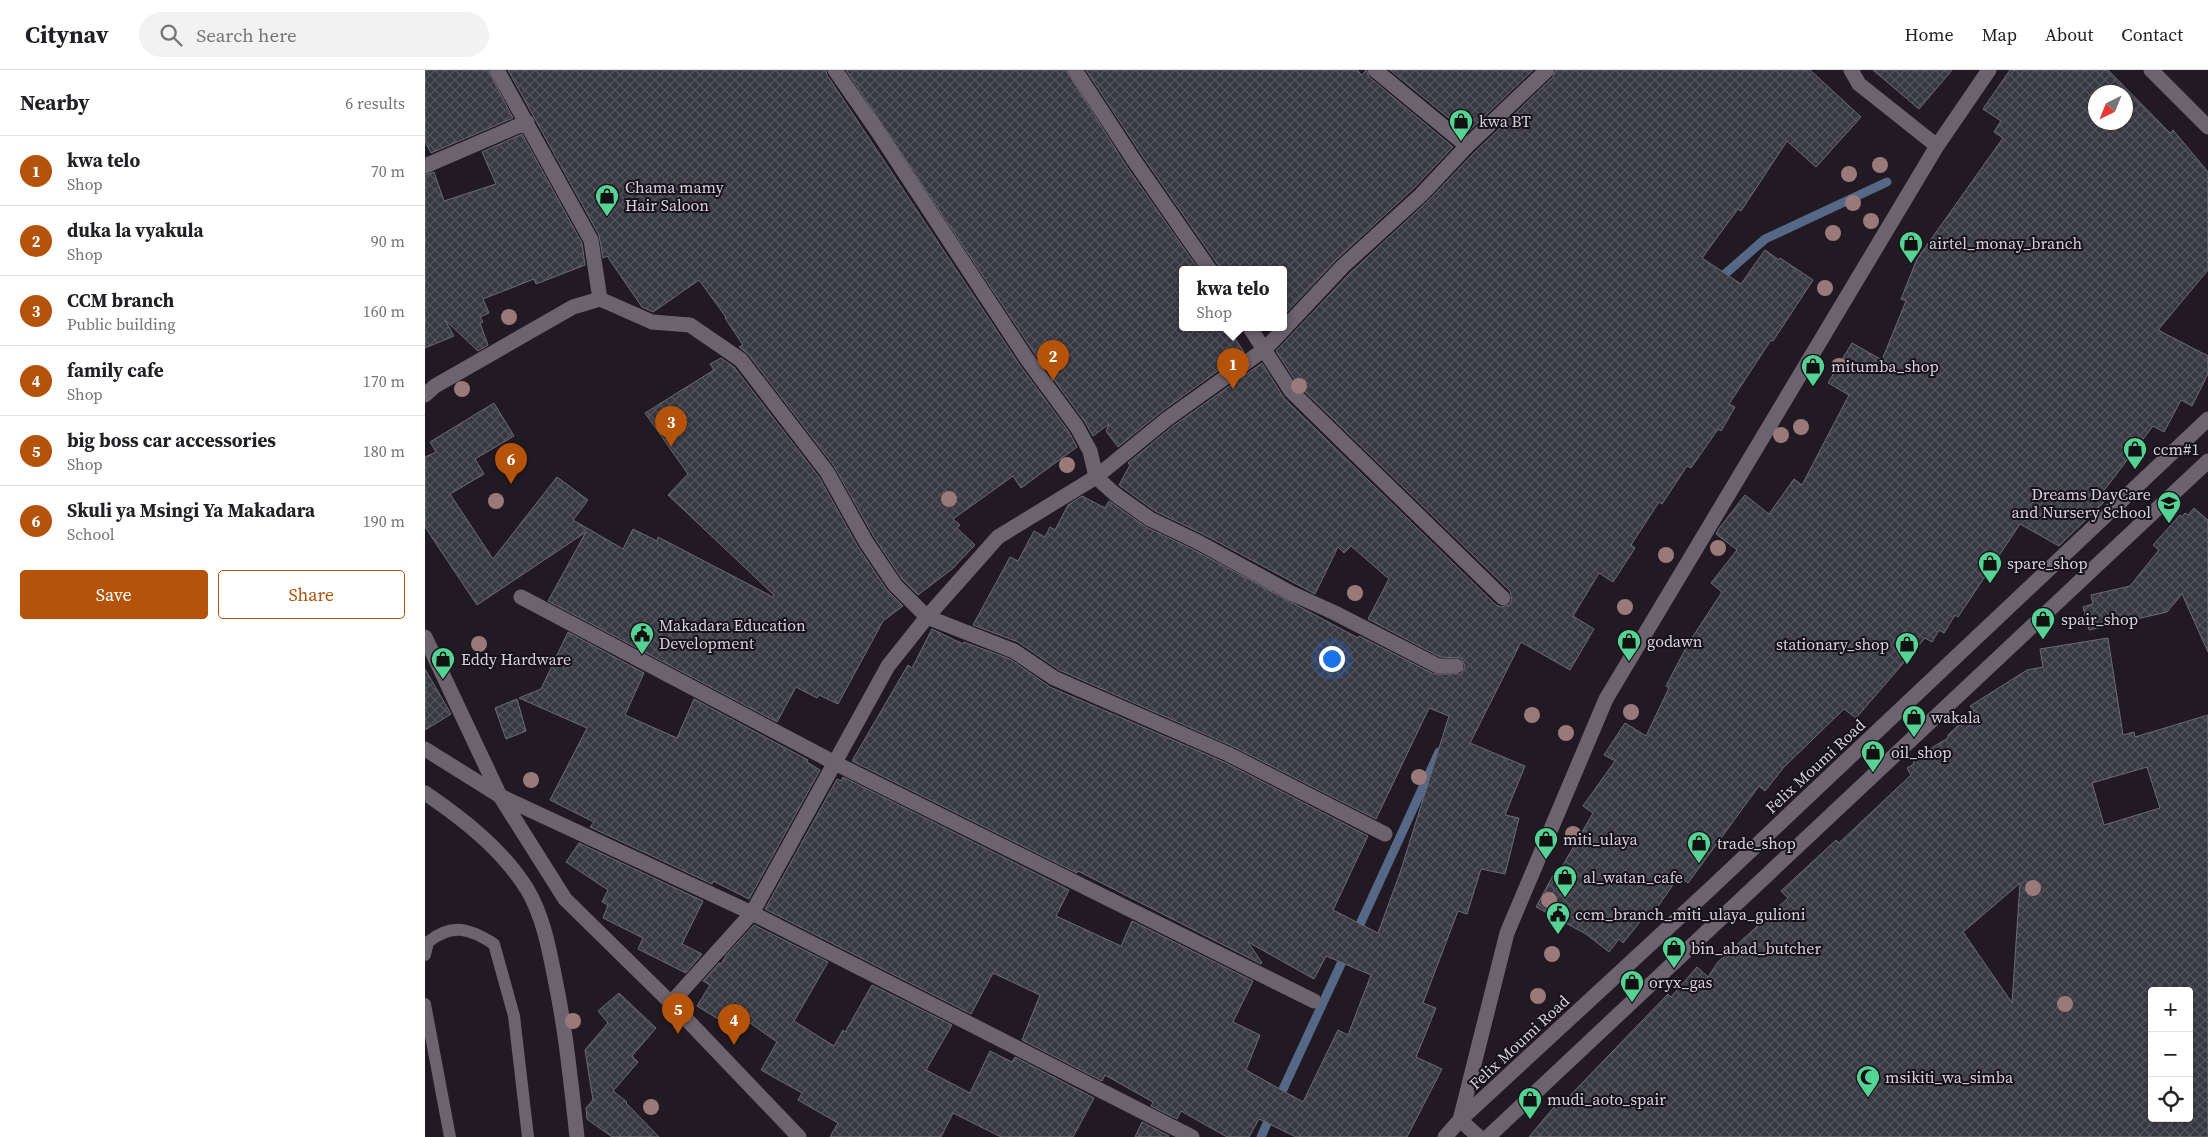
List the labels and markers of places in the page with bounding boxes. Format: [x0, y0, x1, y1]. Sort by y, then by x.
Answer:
shop icon: kwa BT [1448, 108, 1474, 142]
place label: kwa BT [1479, 110, 1531, 132]
place label: Chama mamy Hair Saloon [625, 176, 724, 216]
shop icon: Chama mamy Hair Saloon [594, 183, 620, 217]
shop icon: airtel_monay_branch [1898, 230, 1924, 264]
place label: airtel_monay_branch [1929, 232, 2082, 254]
pin: 2 [1037, 340, 1069, 381]
pin: 1 [1217, 348, 1249, 389]
shop icon: mitumba_shop [1800, 353, 1826, 387]
place label: mitumba_shop [1831, 355, 1939, 377]
pin: 3 [655, 406, 687, 447]
shop icon: ccm#1 [2122, 436, 2148, 470]
place label: ccm#1 [2153, 438, 2199, 460]
pin: 6 [495, 443, 527, 484]
place label: Dreams DayCare and Nursery School [2012, 483, 2151, 523]
school or university icon: Dreams DayCare and Nursery School [2156, 490, 2182, 524]
shop icon: spare_shop [1977, 550, 2003, 584]
place label: spare_shop [2007, 552, 2088, 574]
shop icon: spair_shop [2030, 606, 2056, 640]
place label: spair_shop [2061, 608, 2138, 630]
place label: Makadara Education Development [659, 614, 806, 654]
public building icon: Makadara Education Development [629, 621, 655, 655]
shop icon: godawn [1616, 628, 1642, 662]
place label: godawn [1647, 630, 1703, 652]
shop icon: stationary_shop [1894, 631, 1920, 665]
place label: stationary_shop [1776, 633, 1889, 655]
shop icon: Eddy Hardware [430, 646, 456, 680]
place label: Eddy Hardware [461, 648, 571, 670]
shop icon: wakala [1901, 704, 1927, 738]
place label: wakala [1931, 706, 1982, 728]
shop icon: oil_shop [1860, 739, 1886, 773]
place label: oil_shop [1891, 741, 1952, 763]
shop icon: miti_ulaya [1533, 826, 1559, 860]
place label: miti_ulaya [1563, 828, 1639, 850]
shop icon: trade_shop [1686, 830, 1712, 864]
place label: trade_shop [1717, 832, 1796, 854]
shop icon: al_watan_cafe [1552, 864, 1578, 898]
place label: al_watan_cafe [1583, 866, 1683, 888]
public building icon: ccm_branch_miti_ulaya_gulioni [1545, 901, 1571, 935]
place label: ccm_branch_miti_ulaya_gulioni [1575, 903, 1806, 925]
shop icon: bin_abad_butcher [1661, 935, 1687, 969]
place label: bin_abad_butcher [1691, 937, 1822, 959]
shop icon: oryx_gas [1619, 969, 1645, 1003]
place label: oryx_gas [1649, 971, 1713, 993]
pin: 5 [662, 993, 694, 1034]
pin: 4 [718, 1004, 750, 1045]
mosque icon: msikiti_wa_simba [1855, 1064, 1881, 1098]
place label: msikiti_wa_simba [1885, 1066, 2014, 1088]
shop icon: mudi_aoto_spair [1517, 1086, 1543, 1120]
place label: mudi_aoto_spair [1547, 1088, 1666, 1110]

